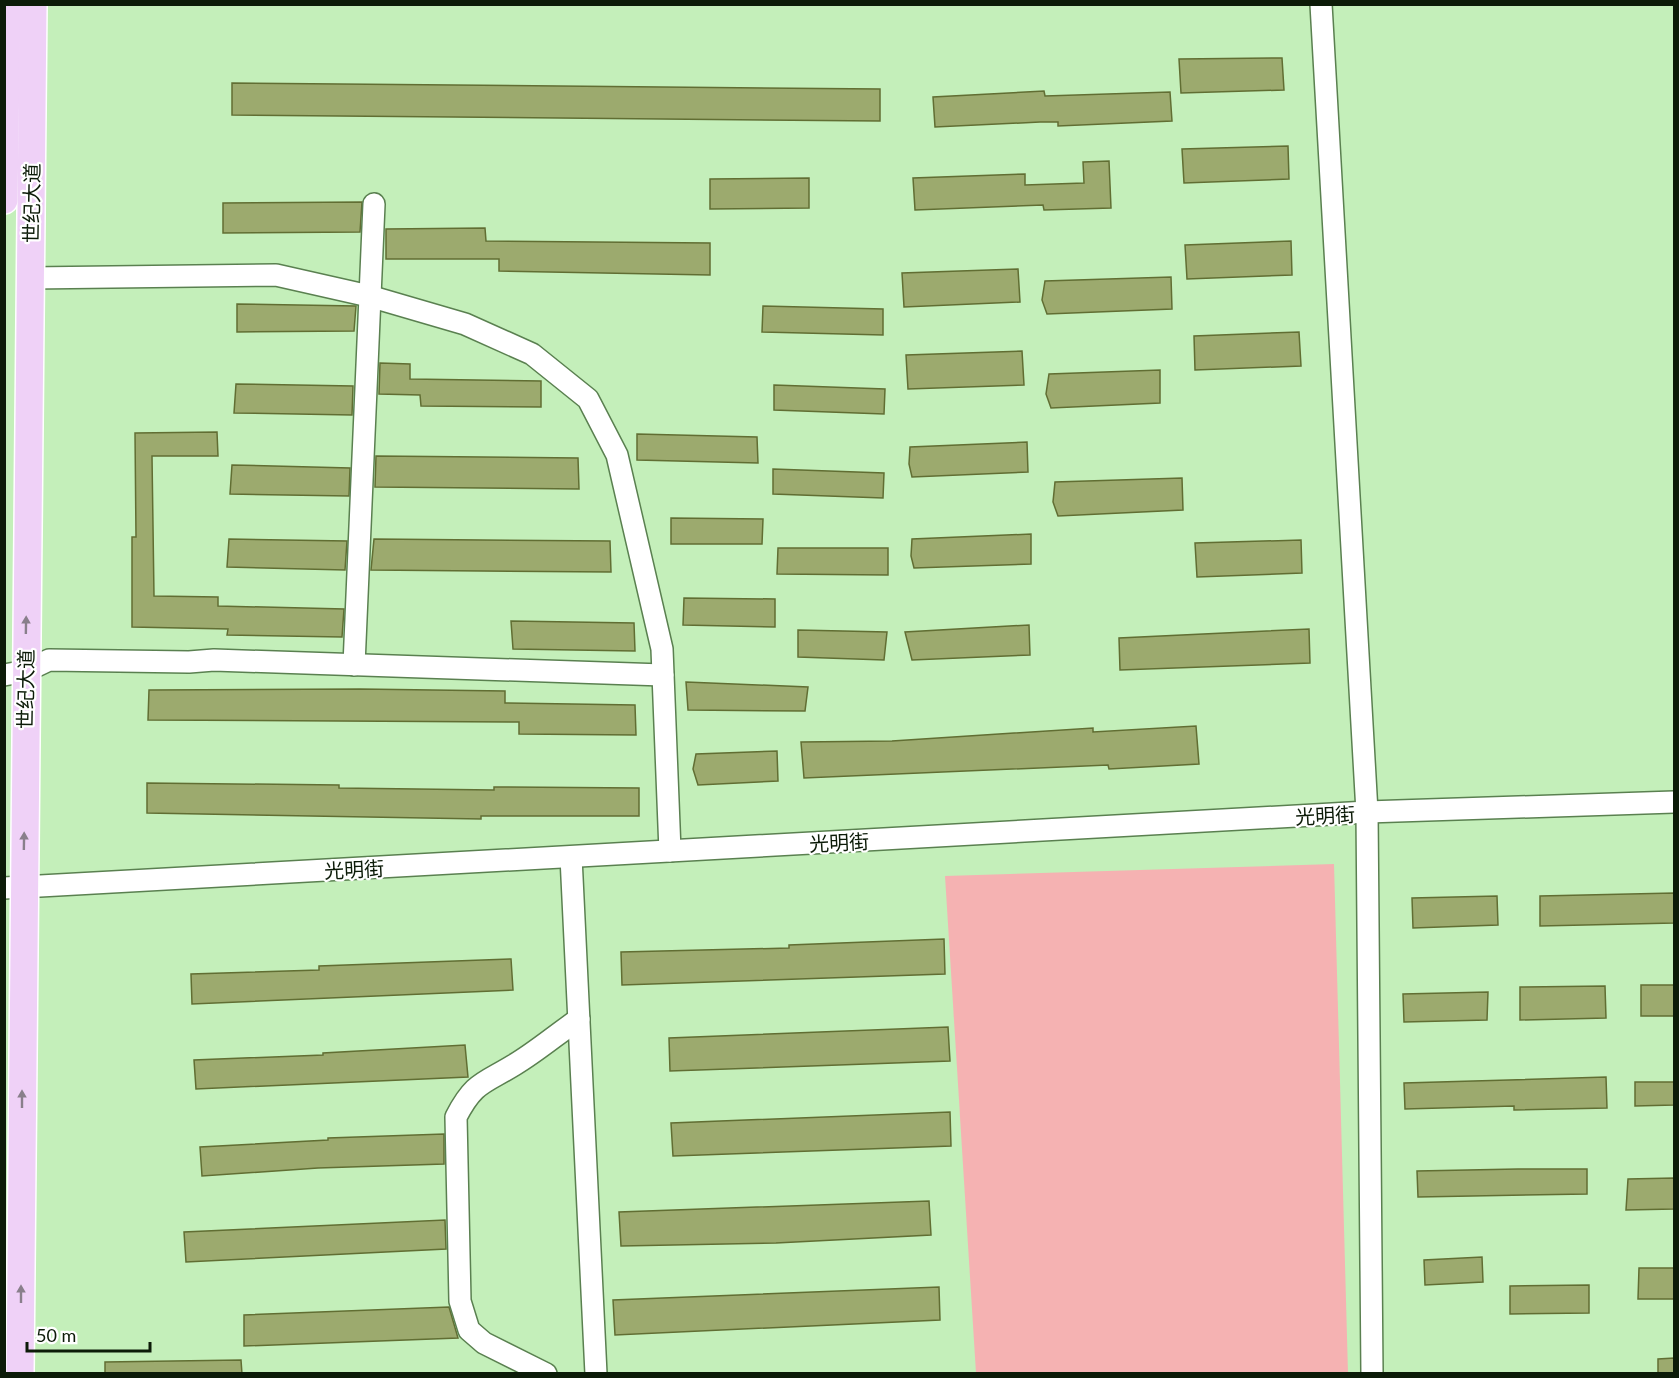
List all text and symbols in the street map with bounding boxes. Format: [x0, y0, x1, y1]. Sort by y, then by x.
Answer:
street label: 世纪大道 [18, 163, 44, 243]
one-way arrow [21, 616, 31, 635]
street label: 世纪大道 [12, 649, 38, 729]
street label: 光明街 [1294, 801, 1356, 829]
street label: 光明街 [808, 828, 870, 856]
one-way arrow [19, 832, 29, 851]
street label: 光明街 [323, 855, 385, 883]
one-way arrow [17, 1090, 27, 1109]
one-way arrow [16, 1285, 26, 1304]
scale bar [27, 1315, 150, 1353]
text: 50 m [36, 1324, 76, 1346]

